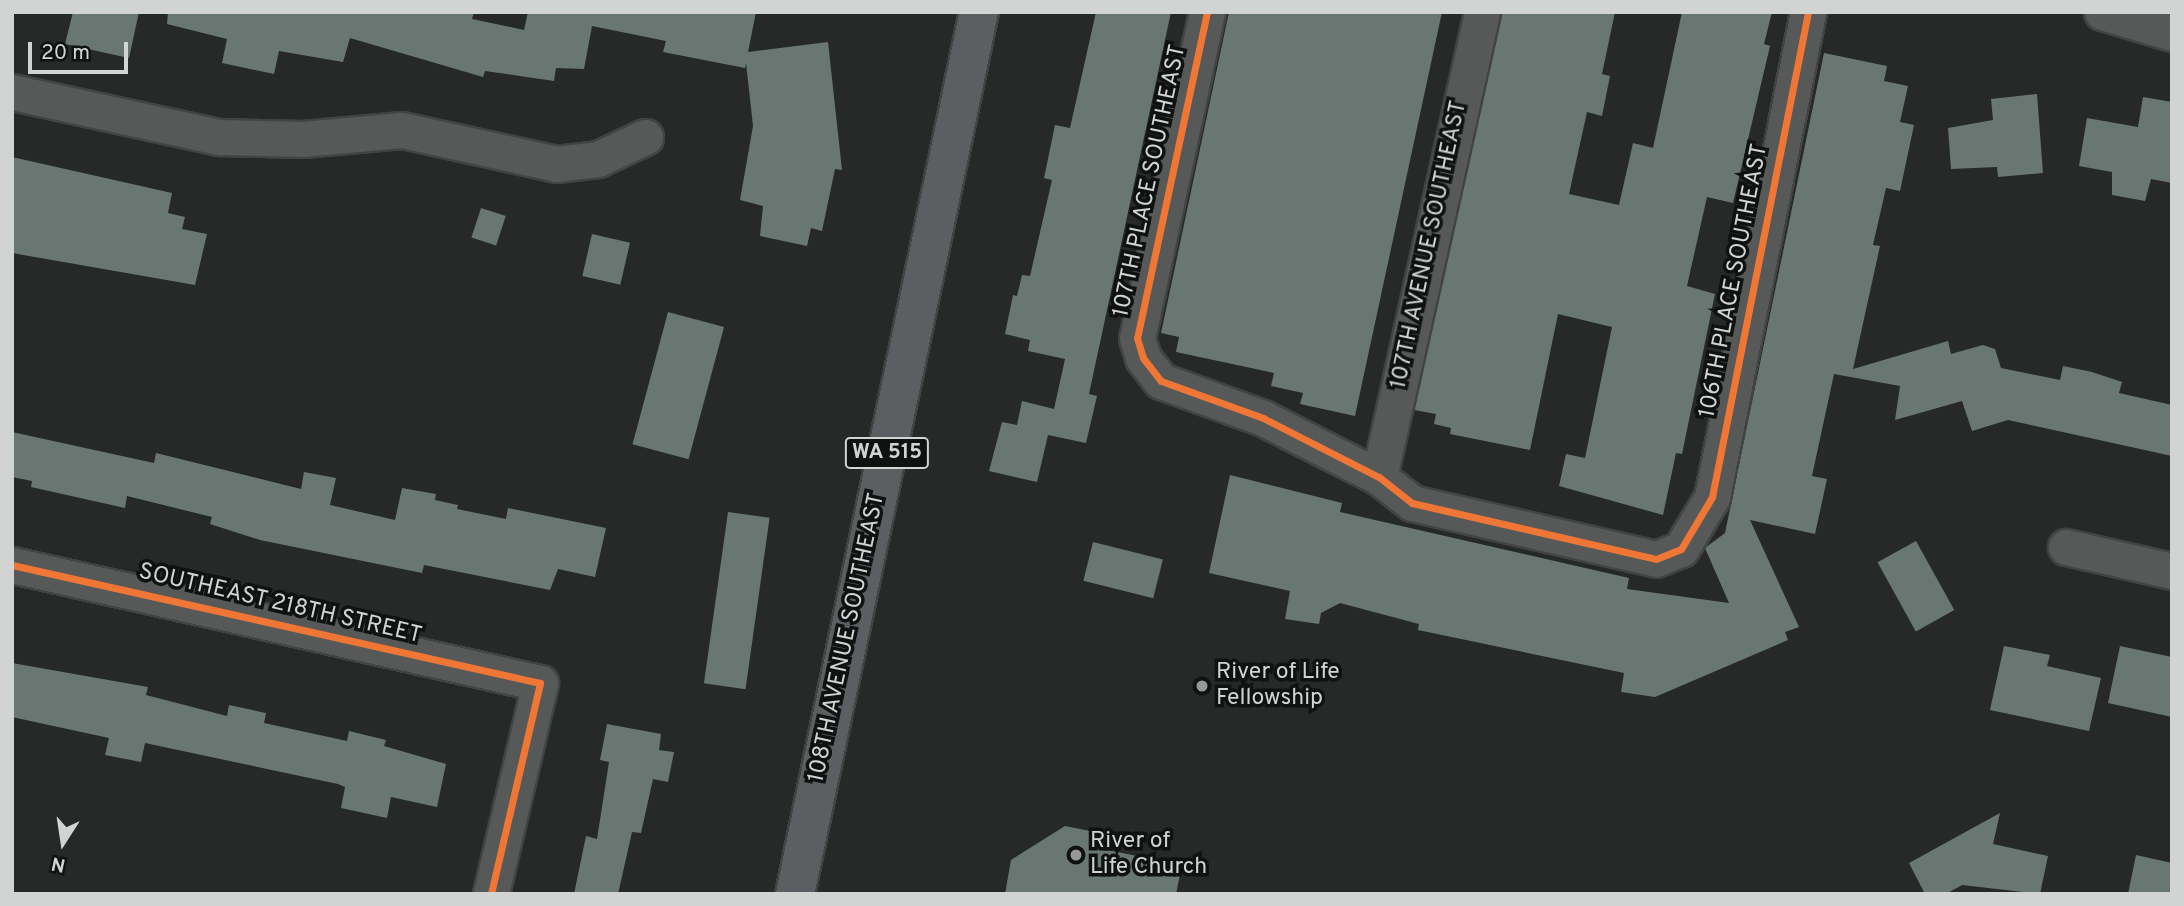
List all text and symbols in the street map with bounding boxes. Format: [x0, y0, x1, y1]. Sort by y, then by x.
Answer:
scale bar [32, 28, 131, 72]
text: 20 m [41, 40, 90, 67]
street label: 107TH PLACE SOUTHEAST [1109, 42, 1193, 320]
street label: 107TH AVENUE SOUTHEAST [1386, 98, 1474, 392]
street label: 106TH PLACE SOUTHEAST [1695, 142, 1775, 420]
road number: WA 515 [843, 435, 931, 470]
street label: 108TH AVENUE SOUTHEAST [804, 490, 892, 786]
street label: SOUTHEAST 218TH STREET [135, 559, 425, 651]
place label: River of Life Fellowship [1216, 659, 1340, 713]
marker: River of Life Fellowship [1194, 678, 1210, 694]
north arrow [28, 808, 98, 878]
place label: River of Life Church [1090, 828, 1207, 882]
marker: River of Life Church [1068, 847, 1084, 863]
text: N [49, 850, 68, 877]

